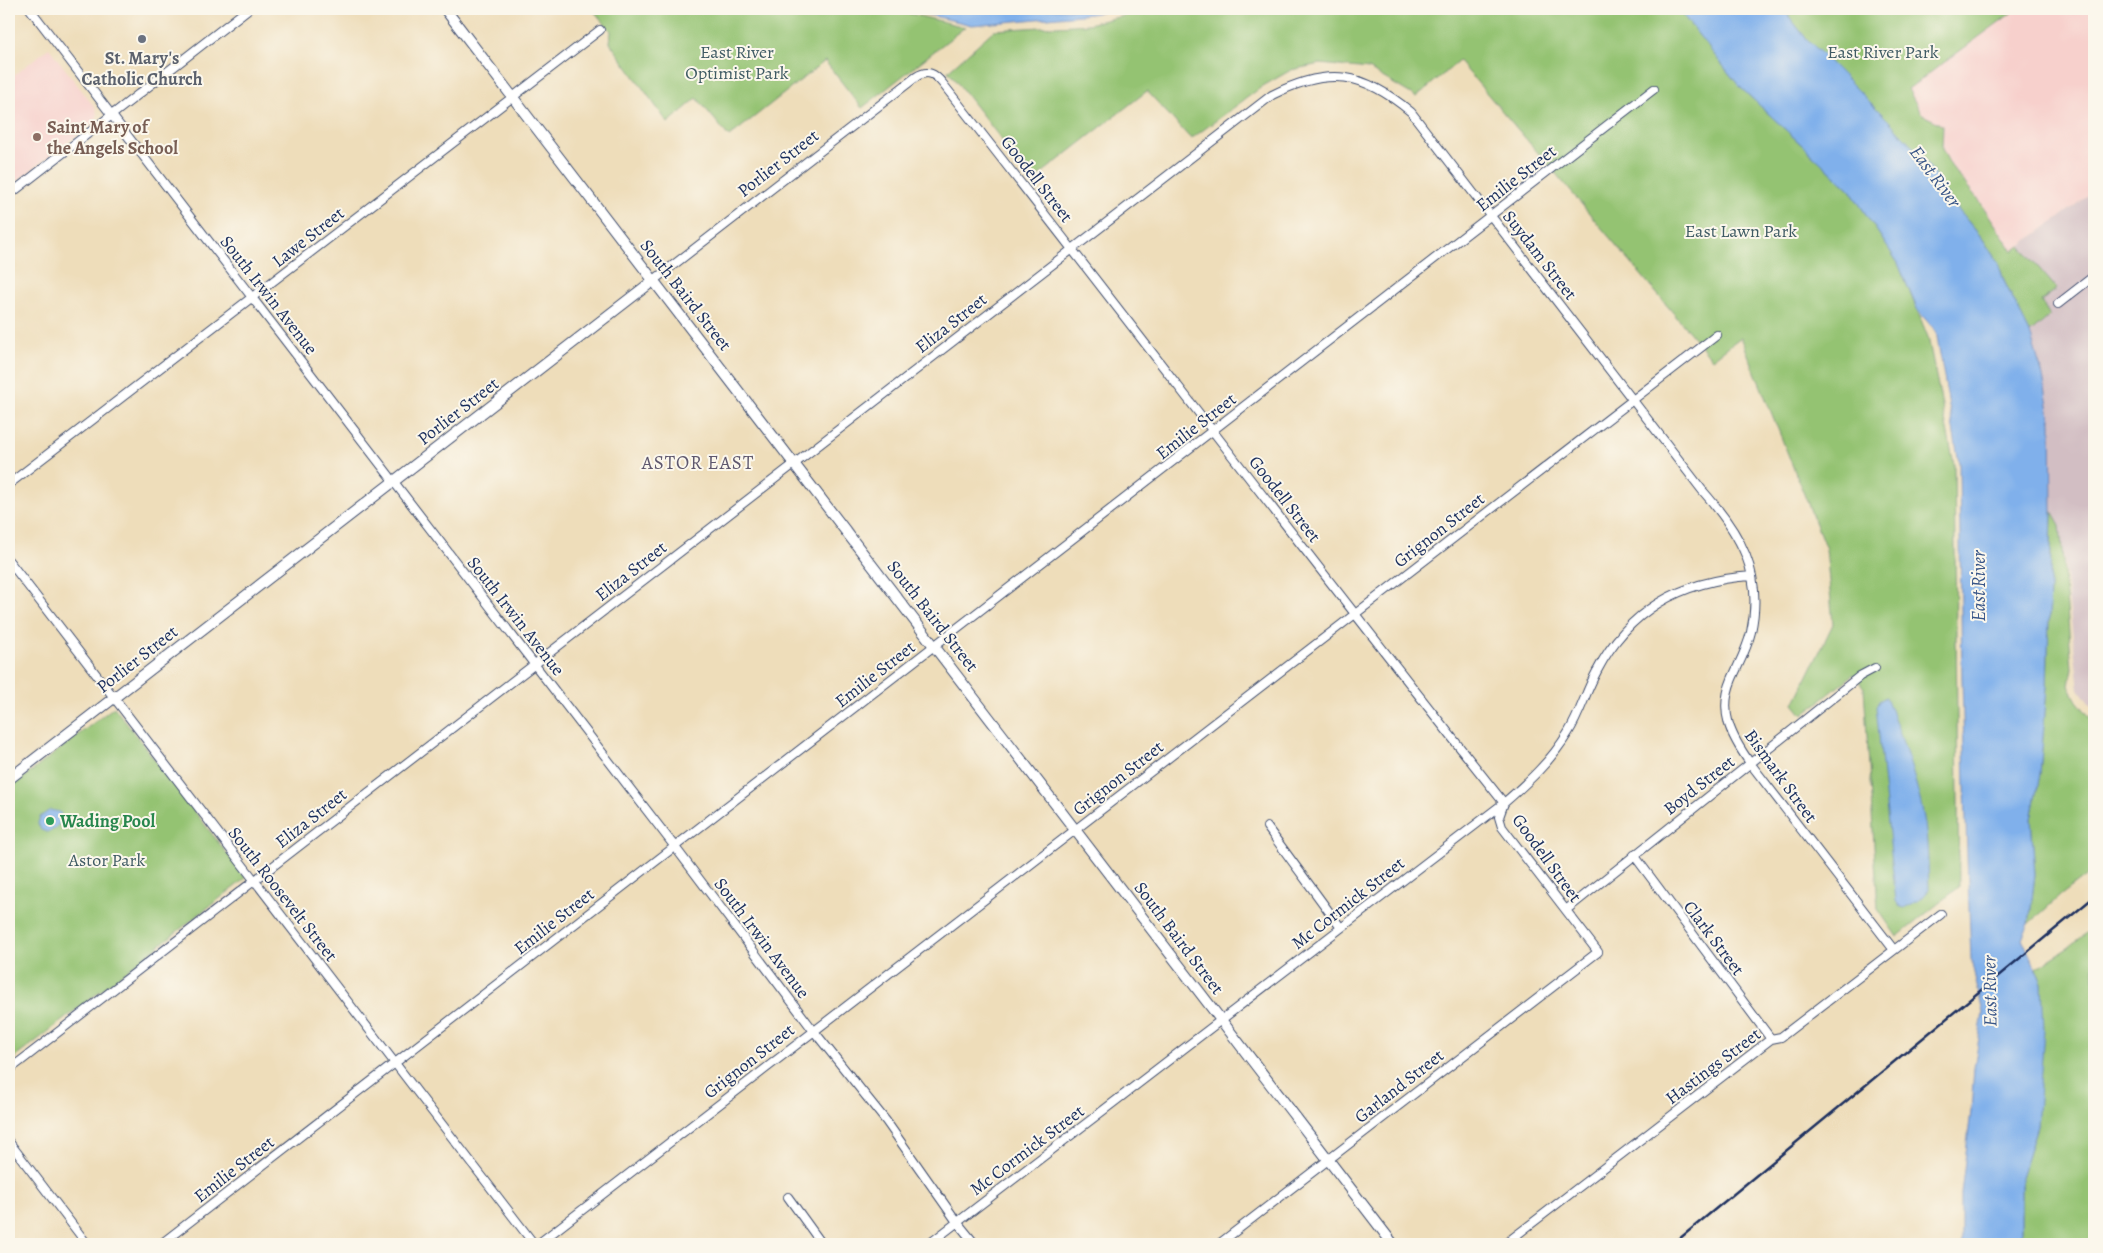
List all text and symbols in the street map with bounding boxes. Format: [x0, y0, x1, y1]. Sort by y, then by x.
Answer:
marker: St. Mary's Catholic Church [136, 33, 148, 45]
park label: East River Optimist Park [685, 40, 789, 85]
park label: East River Park [1827, 40, 1939, 64]
place label: St. Mary's Catholic Church [81, 46, 203, 91]
place label: Saint Mary of the Angels School [47, 115, 178, 160]
street label: Porlier Street [732, 124, 824, 202]
marker: Saint Mary of the Angels School [31, 131, 43, 143]
street label: Goodell Street [996, 131, 1078, 227]
street label: Emilie Street [1471, 139, 1561, 217]
water label: East River [1903, 140, 1968, 214]
street label: Lawe Street [267, 201, 349, 273]
street label: Suydam Street [1497, 205, 1583, 305]
park label: East Lawn Park [1685, 219, 1797, 243]
street label: South Irwin Avenue [215, 230, 323, 360]
street label: South Baird Street [635, 234, 737, 356]
street label: Eliza Street [910, 287, 992, 359]
street label: Porlier Street [412, 372, 504, 450]
street label: Emilie Street [1151, 387, 1241, 465]
district label: ASTOR EAST [641, 450, 754, 476]
street label: Goodell Street [1244, 451, 1326, 547]
street label: Grignon Street [1389, 487, 1489, 573]
street label: Eliza Street [590, 535, 672, 607]
water label: East River [1966, 549, 1992, 622]
street label: South Irwin Avenue [462, 551, 570, 681]
street label: South Baird Street [882, 555, 984, 677]
street label: Porlier Street [91, 620, 183, 698]
street label: Emilie Street [830, 635, 920, 713]
street label: Bismark Street [1739, 724, 1823, 828]
street label: Grignon Street [1068, 735, 1168, 821]
street label: Boyd Street [1658, 750, 1740, 820]
street label: Eliza Street [270, 782, 352, 854]
place label: Wading Pool [59, 809, 155, 833]
street label: Goodell Street [1507, 809, 1587, 907]
marker: Wading Pool [44, 815, 56, 827]
street label: South Roosevelt Street [223, 822, 343, 966]
park label: Astor Park [68, 848, 145, 872]
street label: Mc Cormick Street [1287, 851, 1410, 955]
street label: South Irwin Avenue [709, 873, 815, 1003]
street label: South Baird Street [1129, 877, 1229, 999]
street label: Emilie Street [509, 882, 599, 960]
street label: Clark Street [1678, 896, 1750, 980]
water label: East River [1976, 954, 2004, 1027]
street label: Grignon Street [699, 1018, 799, 1104]
street label: Hastings Street [1660, 1022, 1766, 1110]
street label: Garland Street [1349, 1043, 1449, 1128]
street label: Mc Cormick Street [965, 1099, 1089, 1201]
street label: Emilie Street [189, 1130, 279, 1208]

